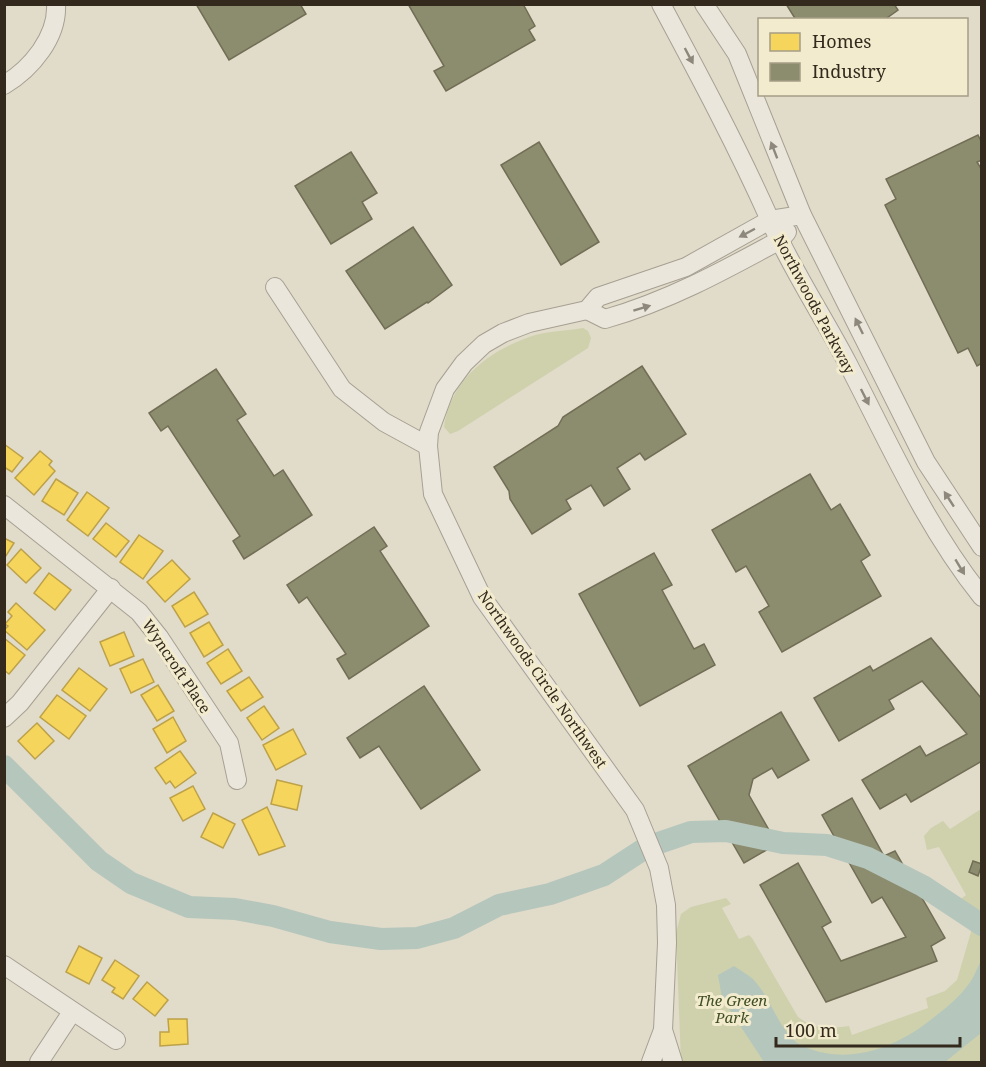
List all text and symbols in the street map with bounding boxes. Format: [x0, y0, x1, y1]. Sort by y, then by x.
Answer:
legend [758, 18, 968, 96]
text: Homes [812, 29, 871, 53]
one-way arrow [684, 48, 694, 65]
text: Industry [812, 59, 887, 83]
one-way arrow [769, 141, 779, 159]
one-way arrow [738, 228, 755, 238]
street label: Northwoods Parkway [770, 231, 860, 378]
one-way arrow [633, 303, 651, 312]
one-way arrow [854, 317, 864, 335]
one-way arrow [859, 388, 869, 406]
one-way arrow [943, 491, 955, 507]
one-way arrow [954, 559, 965, 575]
street label: Northwoods Circle Northwest [474, 586, 612, 772]
street label: Wyncroft Place [138, 615, 216, 717]
park label: The Green Park [697, 990, 767, 1027]
scale bar [776, 1010, 960, 1048]
text: 100 m [785, 1018, 837, 1042]

